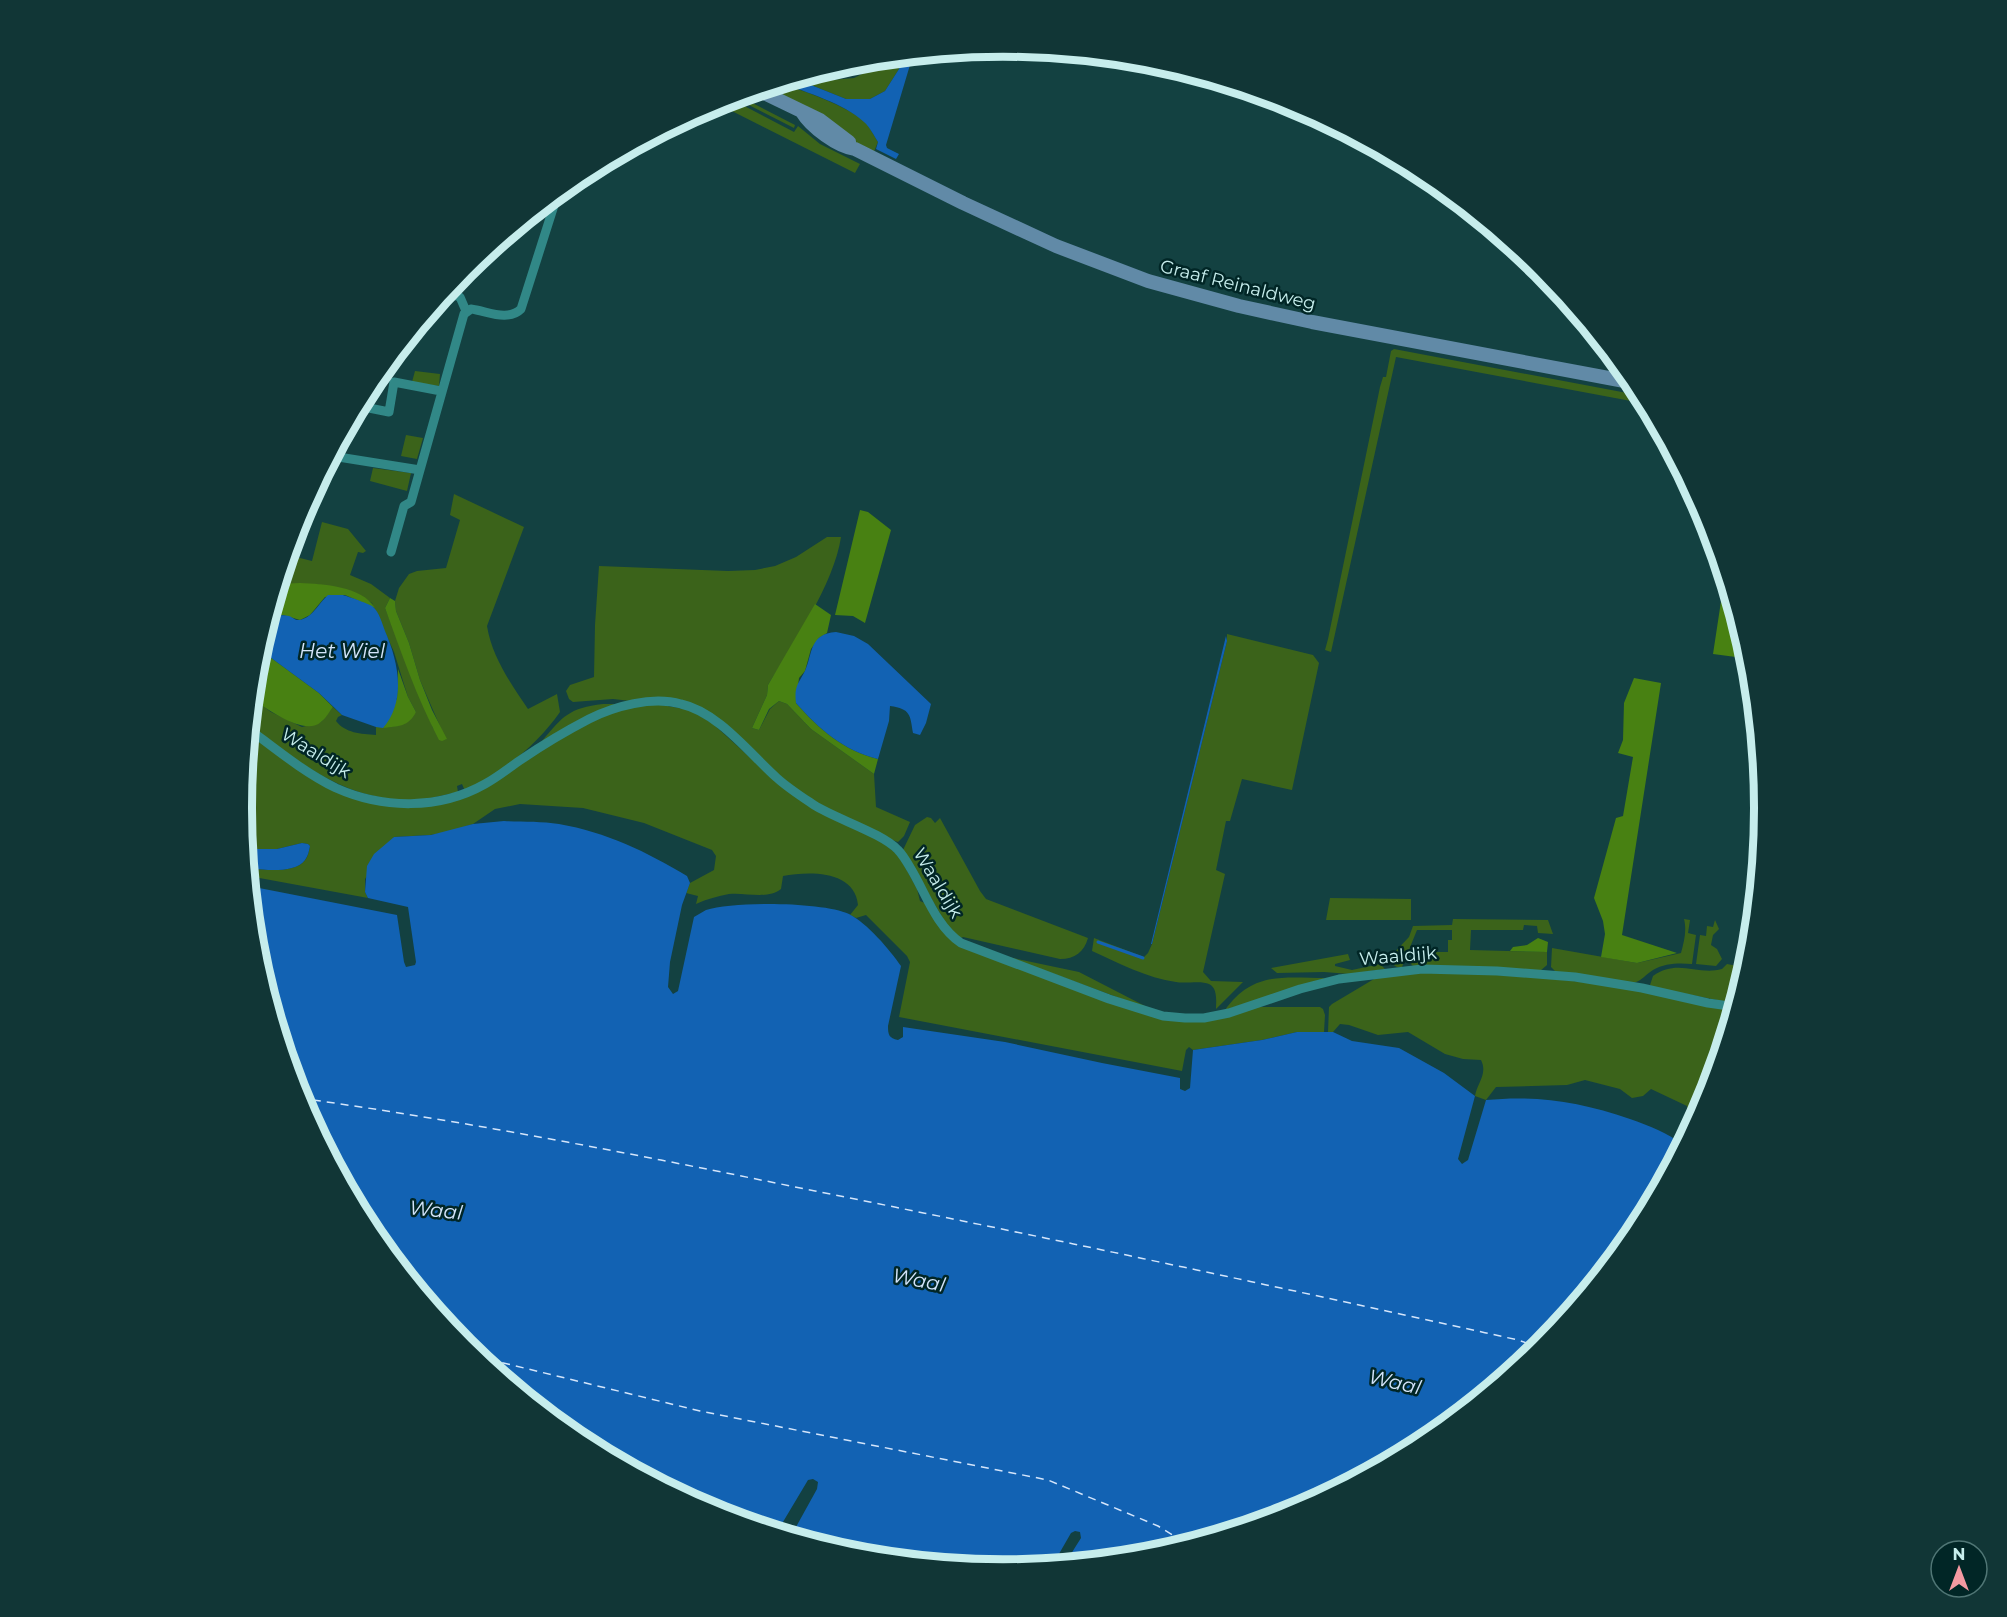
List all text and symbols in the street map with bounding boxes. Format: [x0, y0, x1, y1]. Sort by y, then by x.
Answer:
street label: Graaf Reinaldweg [1158, 255, 1318, 315]
water label: Het Wiel [299, 639, 386, 663]
street label: Waaldijk [277, 723, 355, 783]
street label: Waaldijk [909, 844, 968, 922]
street label: Waaldijk [1358, 942, 1438, 970]
water label: Waal [408, 1195, 464, 1225]
water label: Waal [891, 1263, 948, 1297]
water label: Waal [1366, 1364, 1424, 1400]
north arrow [1929, 1539, 1989, 1599]
text: N [1953, 1545, 1965, 1564]

